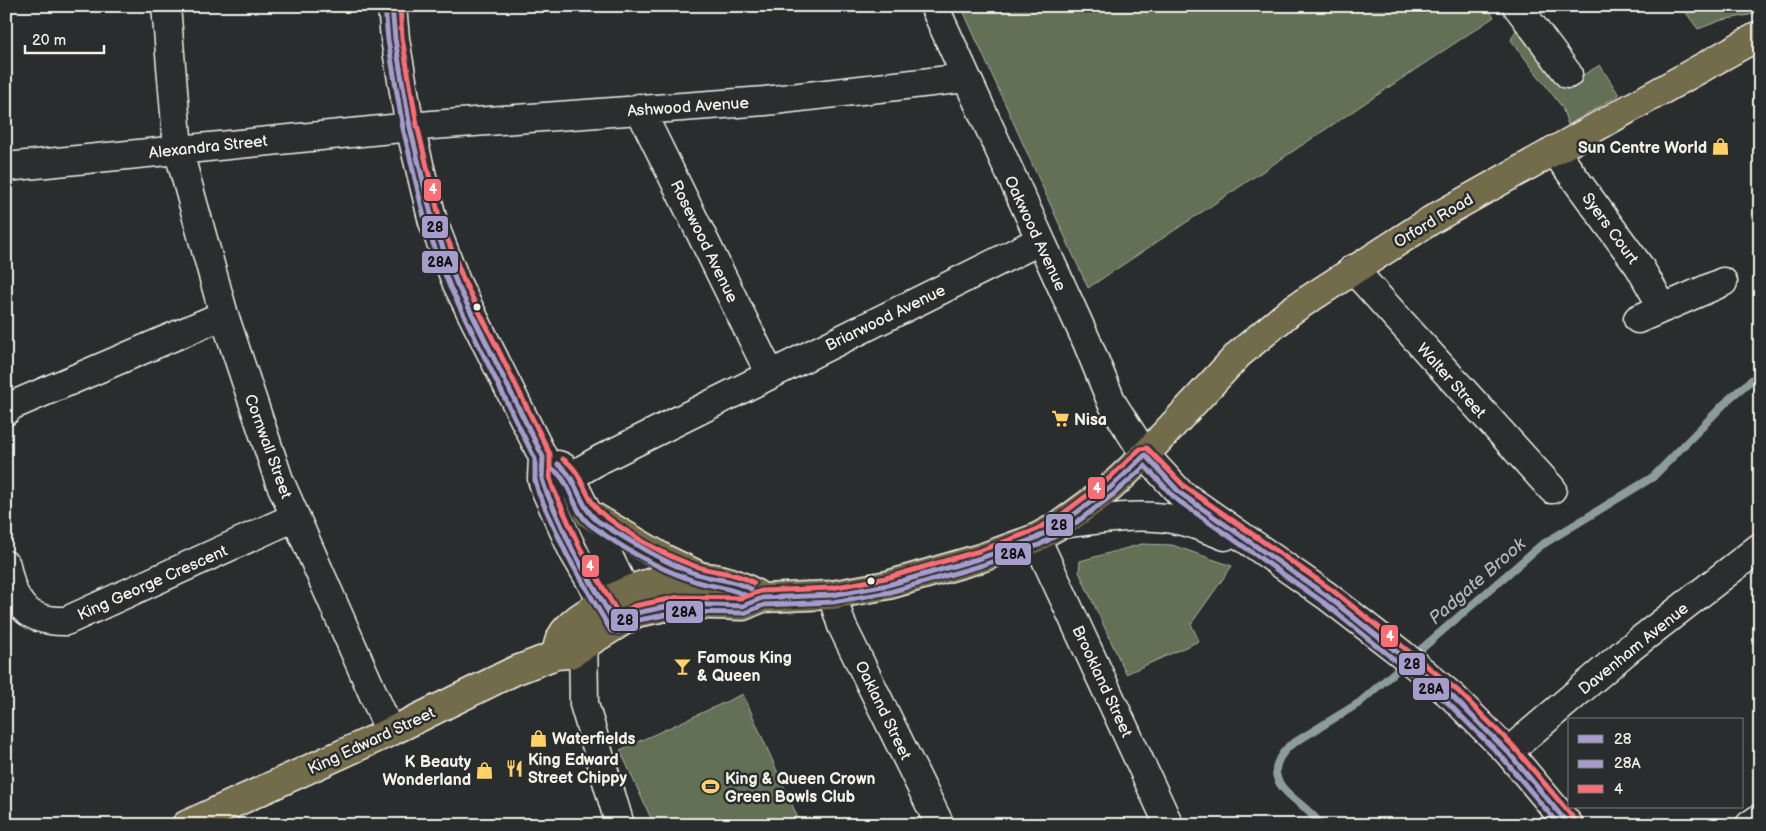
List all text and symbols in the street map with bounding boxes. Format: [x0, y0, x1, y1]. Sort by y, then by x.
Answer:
scale bar [25, 22, 104, 54]
text: 20 m [32, 31, 66, 50]
street label: Ashwood Avenue [627, 94, 750, 121]
street label: Alexandra Street [148, 132, 269, 163]
shop icon: Sun Centre World [1711, 137, 1731, 157]
place label: Sun Centre World [1578, 139, 1707, 158]
street label: Oakwood Avenue [1000, 173, 1070, 295]
street label: Rosewood Avenue [666, 177, 742, 306]
line badge: 4 [423, 178, 442, 202]
text: 4 [429, 181, 438, 198]
street label: Orford Road [1391, 190, 1477, 252]
street label: Syers Court [1578, 190, 1642, 268]
line badge: 28 [421, 215, 449, 239]
text: 28 [427, 219, 443, 236]
line badge: 28A [421, 250, 459, 274]
text: 28A [427, 254, 453, 271]
street label: Briarwood Avenue [822, 281, 949, 356]
unlabelled marker [472, 302, 482, 312]
street label: Walter Street [1412, 340, 1489, 422]
street label: Cornwall Street [240, 392, 295, 501]
supermarket icon: Nisa [1050, 409, 1070, 429]
place label: Nisa [1074, 411, 1107, 430]
line badge: 4 [1087, 476, 1106, 500]
text: 4 [1093, 480, 1102, 497]
line badge: 28 [1045, 513, 1074, 537]
text: 28 [1051, 517, 1067, 534]
water label: Padgate Brook [1425, 533, 1531, 629]
street label: King George Crescent [75, 542, 231, 625]
line badge: 28A [994, 542, 1032, 566]
text: 28A [1000, 546, 1026, 563]
line badge: 4 [581, 554, 600, 578]
text: 4 [586, 558, 595, 575]
unlabelled marker [866, 576, 876, 586]
street label: Davenham Avenue [1575, 599, 1693, 699]
line badge: 28A [665, 600, 704, 624]
text: 28A [671, 604, 697, 621]
line badge: 28 [610, 608, 639, 632]
text: 28 [617, 612, 633, 629]
street label: Brookland Street [1067, 623, 1136, 741]
line badge: 4 [1380, 624, 1399, 648]
text: 4 [1386, 628, 1395, 645]
place label: Famous King & Queen [697, 649, 792, 686]
line badge: 28 [1398, 652, 1426, 676]
bar icon: Famous King & Queen [673, 656, 693, 676]
text: 28 [1404, 656, 1420, 673]
street label: Oakland Street [851, 658, 915, 763]
line badge: 28A [1412, 677, 1450, 701]
text: 28A [1418, 681, 1444, 698]
street label: King Edward Street [305, 704, 438, 779]
legend [1568, 718, 1744, 808]
shop icon: Waterfields [528, 728, 548, 748]
place label: Waterfields [552, 730, 636, 749]
text: 28 [1614, 730, 1632, 749]
place label: King Edward Street Chippy [528, 751, 627, 788]
place label: K Beauty Wonderland [383, 753, 472, 790]
text: 28A [1614, 754, 1642, 773]
restaurant icon: King Edward Street Chippy [504, 758, 524, 778]
shop icon: K Beauty Wonderland [475, 760, 495, 780]
place label: King & Queen Crown Green Bowls Club [725, 770, 875, 807]
sports icon: King & Queen Crown Green Bowls Club [701, 777, 721, 797]
text: 4 [1614, 780, 1623, 799]

